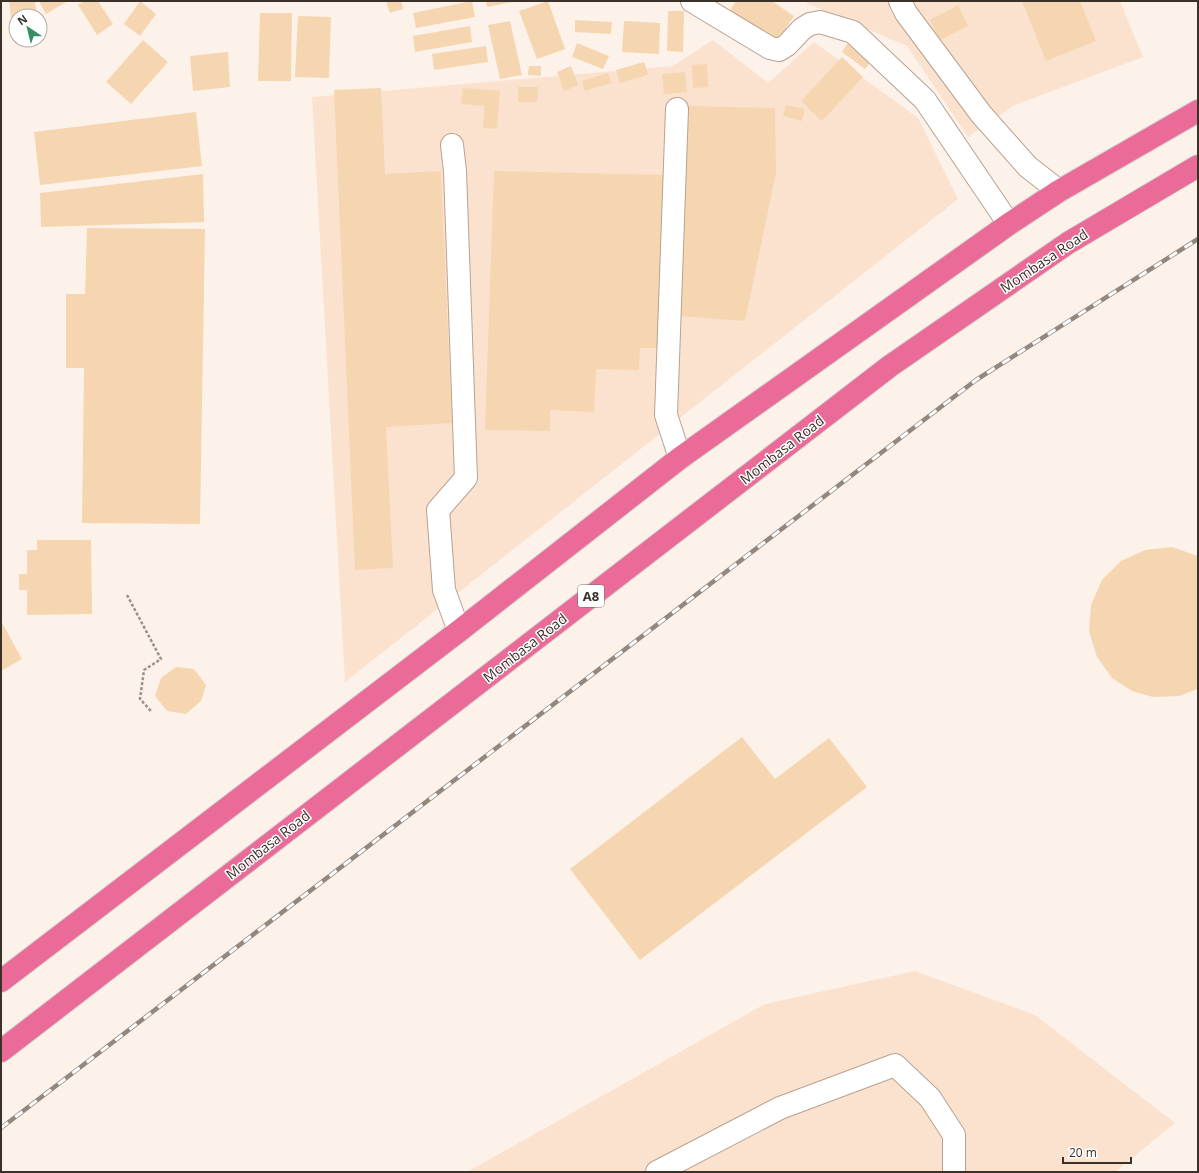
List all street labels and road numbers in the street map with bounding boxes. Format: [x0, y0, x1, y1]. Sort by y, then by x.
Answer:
street label: Mombasa Road [996, 224, 1091, 297]
street label: Mombasa Road [736, 411, 828, 488]
road number: A8 [578, 585, 604, 607]
street label: Mombasa Road [479, 609, 571, 686]
street label: Mombasa Road [222, 806, 314, 883]

